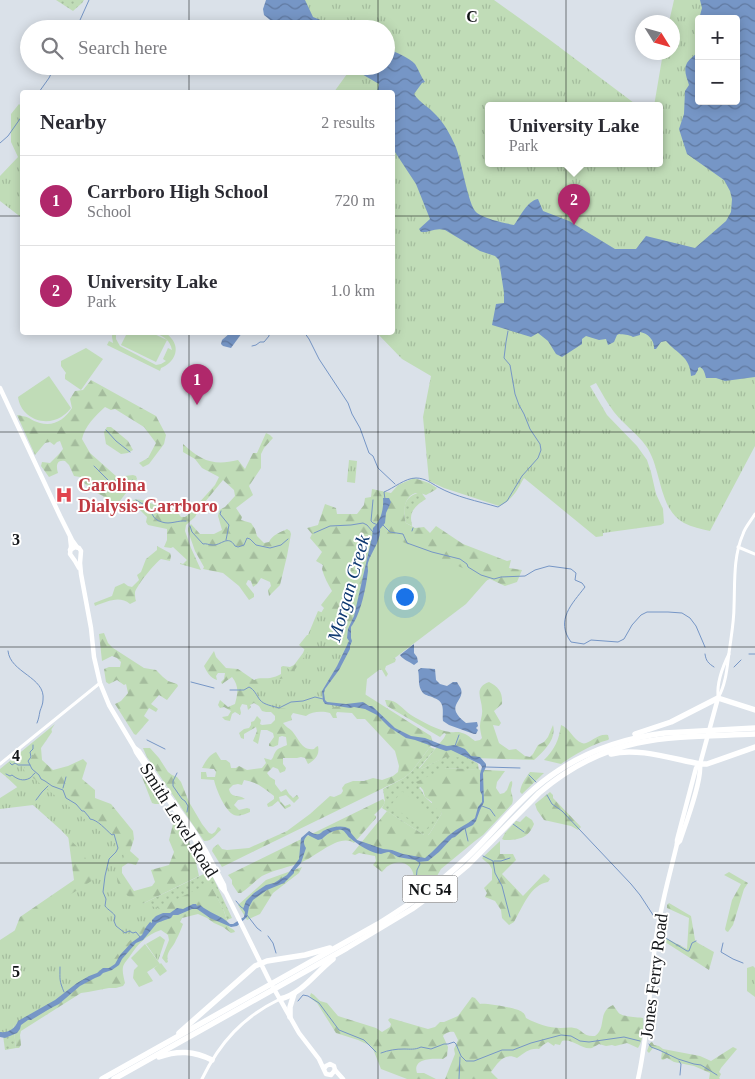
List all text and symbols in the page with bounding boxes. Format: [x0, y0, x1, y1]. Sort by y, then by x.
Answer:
text: C [466, 8, 478, 25]
north arrow [635, 15, 680, 60]
map controls [695, 15, 740, 105]
button: + [695, 15, 740, 60]
search box [20, 20, 395, 75]
icon: search [38, 34, 66, 62]
text: Search here [78, 37, 167, 58]
button: − [695, 60, 740, 105]
popup [485, 102, 663, 167]
text: Nearby [40, 110, 107, 134]
text: 2 results [321, 114, 375, 131]
text: University Lake [509, 115, 639, 136]
text: Park [509, 137, 538, 154]
text: Carrboro High School [87, 181, 268, 202]
pin: 2 [558, 184, 590, 225]
text: 1 [52, 192, 60, 209]
text: 720 m [335, 192, 375, 209]
text: School [87, 203, 131, 220]
text: University Lake [87, 271, 217, 292]
text: 2 [52, 282, 60, 299]
text: 1.0 km [331, 282, 375, 299]
text: Park [87, 293, 116, 310]
pin: 1 [181, 364, 213, 405]
place label: Carolina Dialysis-Carrboro [78, 475, 218, 516]
hospital icon: Carolina Dialysis-Carrboro [54, 485, 74, 505]
text: 3 [12, 531, 20, 548]
water label: Morgan Creek [323, 532, 374, 645]
your location [392, 584, 418, 610]
text: 4 [12, 747, 20, 764]
street label: Smith Level Road [136, 759, 222, 881]
road number: NC 54 [402, 876, 458, 902]
street label: Jones Ferry Road [636, 912, 672, 1040]
text: 5 [12, 963, 20, 980]

